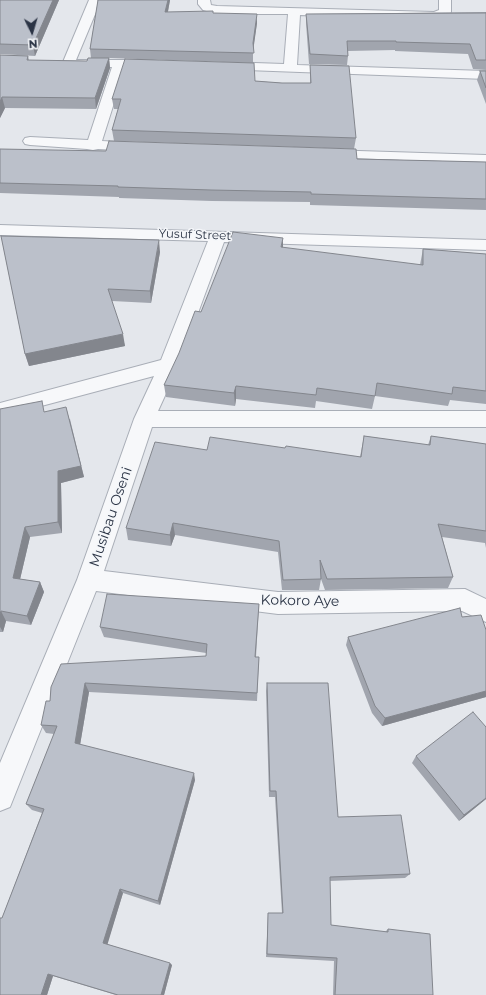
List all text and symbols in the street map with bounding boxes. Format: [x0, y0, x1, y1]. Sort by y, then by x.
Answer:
north arrow [12, 12, 52, 52]
text: N [28, 37, 38, 51]
street label: Yusuf Street [158, 227, 232, 243]
street label: Musibau Oseni [86, 465, 136, 569]
street label: Kokoro Aye [261, 592, 339, 610]

